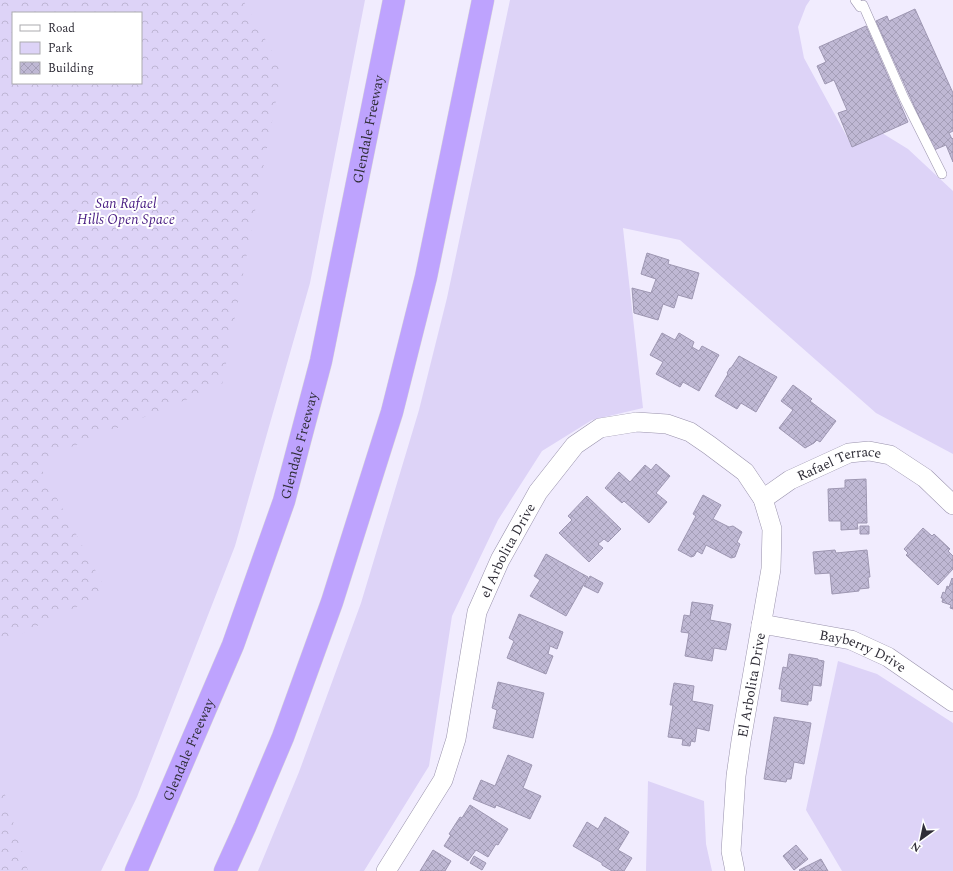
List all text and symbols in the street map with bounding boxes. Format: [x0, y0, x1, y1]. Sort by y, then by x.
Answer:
legend [12, 12, 142, 84]
text: Road [48, 19, 75, 38]
text: Park [48, 39, 73, 58]
text: Building [48, 59, 94, 78]
street label: Glendale Freeway [347, 72, 390, 185]
park label: San Rafael Hills Open Space [77, 193, 175, 230]
street label: Glendale Freeway [275, 389, 324, 502]
street label: Rafael Terrace [793, 441, 884, 487]
street label: el Arbolita Drive [475, 499, 541, 601]
street label: Bayberry Drive [818, 625, 911, 678]
street label: El Arbolita Drive [732, 631, 771, 739]
street label: Glendale Freeway [157, 694, 220, 805]
north arrow [901, 819, 941, 859]
text: N [907, 837, 924, 857]

